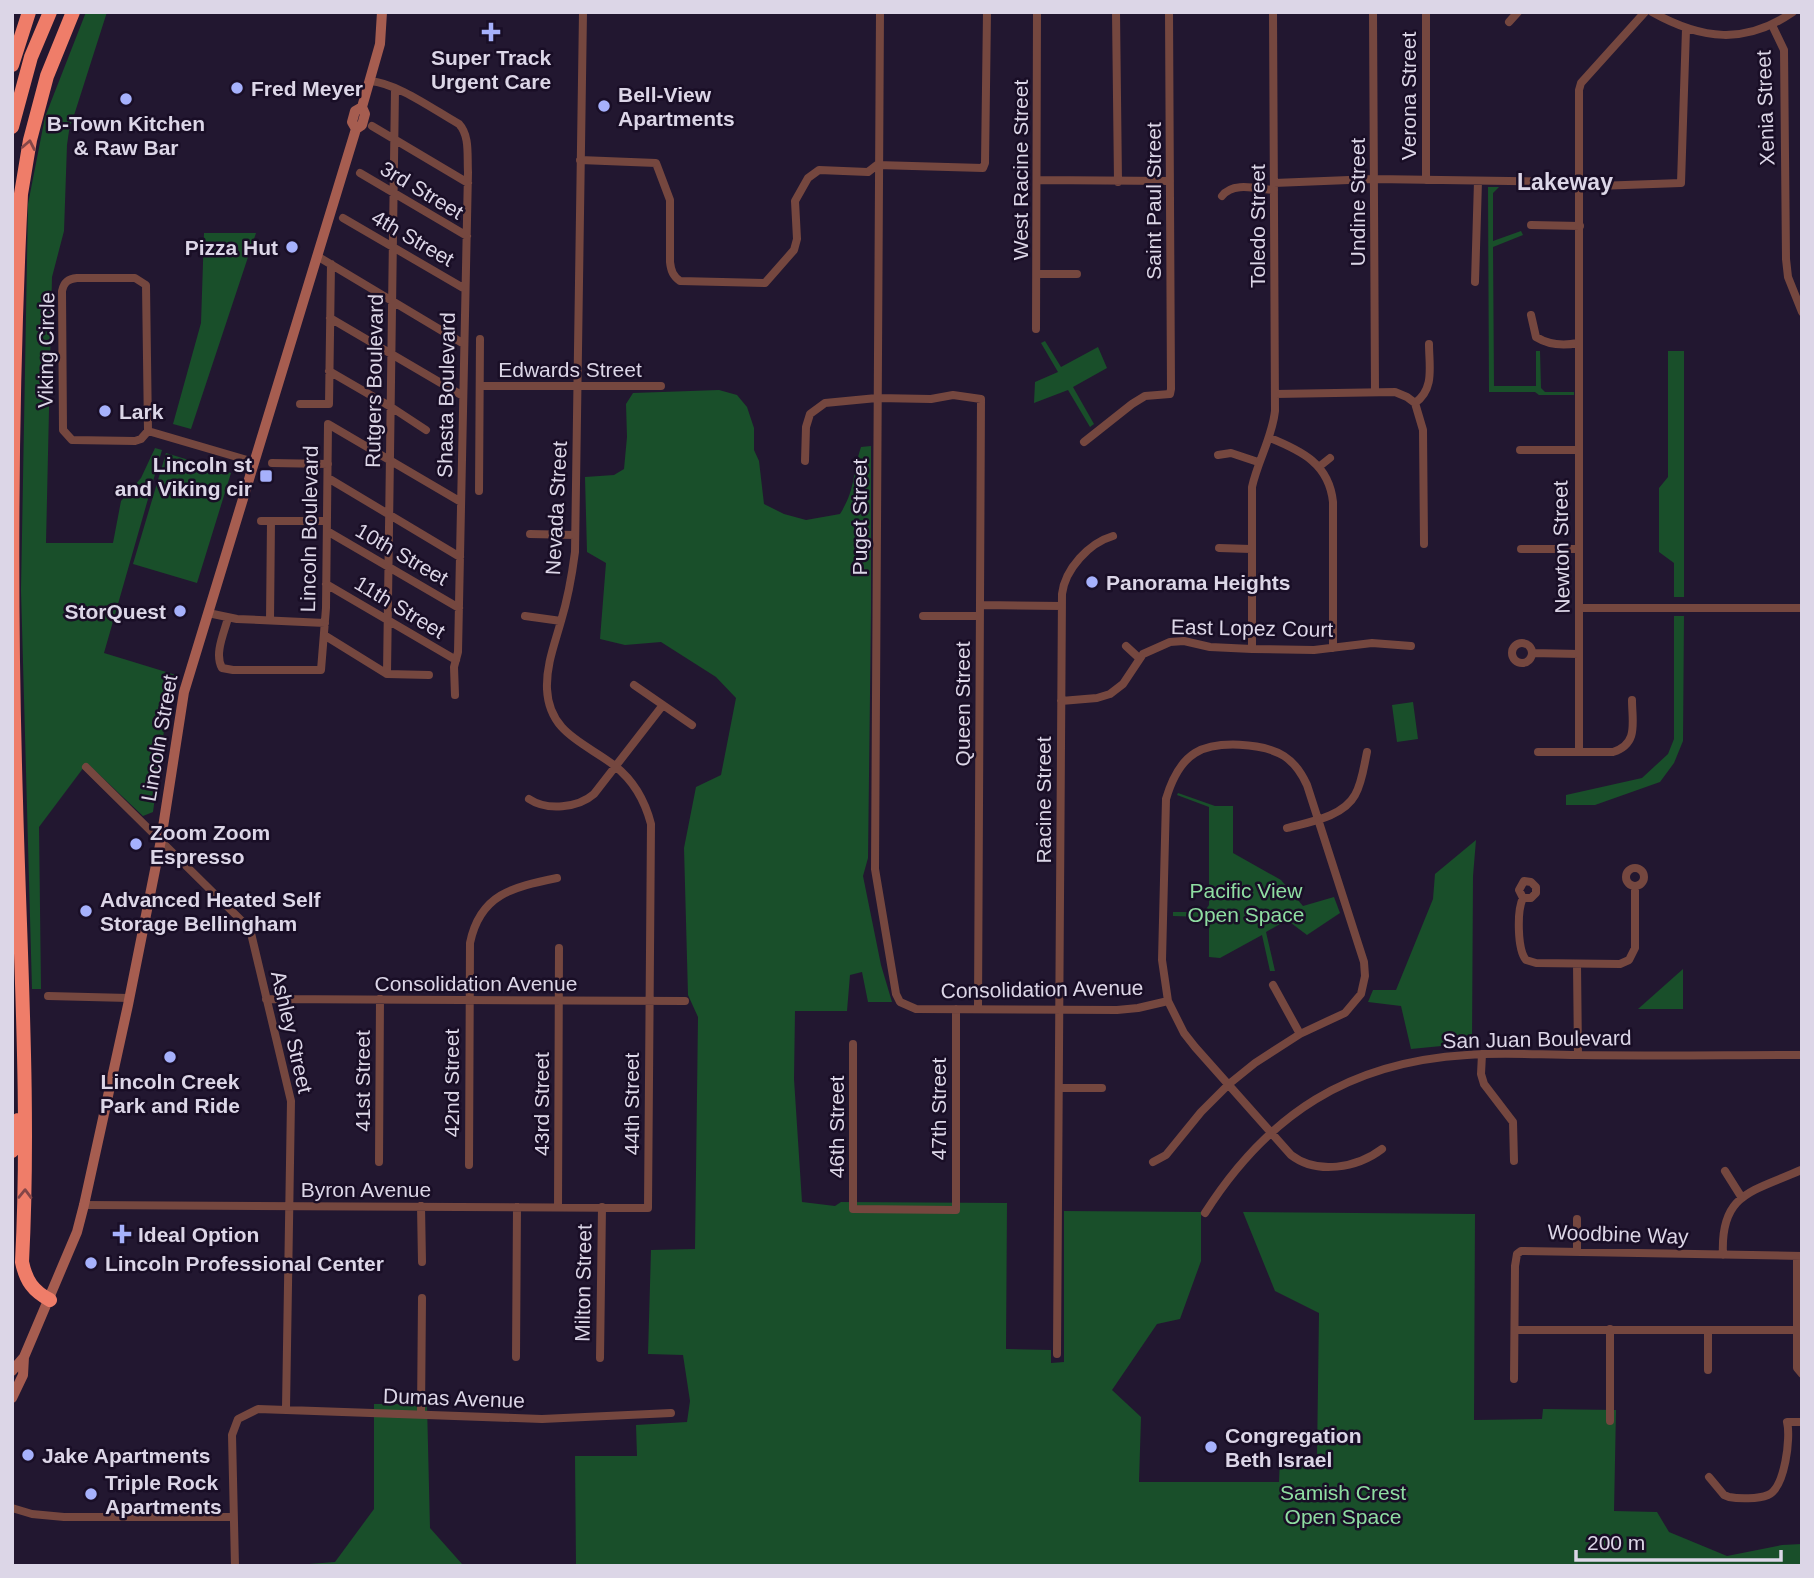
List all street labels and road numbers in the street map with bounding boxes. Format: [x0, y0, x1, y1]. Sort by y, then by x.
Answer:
street label: Verona Street [1397, 32, 1420, 160]
street label: Xenia Street [1751, 50, 1779, 166]
street label: West Racine Street [1009, 80, 1032, 260]
street label: Saint Paul Street [1142, 122, 1165, 280]
street label: Undine Street [1346, 138, 1369, 266]
street label: 3rd Street [377, 156, 468, 224]
street label: Toledo Street [1246, 164, 1269, 288]
street label: 4th Street [368, 205, 458, 271]
street label: Viking Circle [33, 292, 59, 408]
street label: Rutgers Boulevard [361, 294, 387, 468]
street label: Shasta Boulevard [433, 312, 459, 478]
street label: Edwards Street [498, 358, 642, 381]
street label: Nevada Street [541, 440, 571, 576]
street label: Lincoln Boulevard [296, 445, 322, 613]
street label: Puget Street [848, 458, 871, 575]
street label: Newton Street [1548, 480, 1574, 614]
street label: 10th Street [352, 518, 452, 590]
street label: 11th Street [351, 571, 449, 643]
street label: East Lopez Court [1171, 615, 1333, 641]
street label: Queen Street [951, 641, 974, 766]
street label: Lincoln Street [137, 673, 182, 803]
street label: Racine Street [1032, 736, 1055, 864]
street label: Ashley Street [267, 969, 317, 1096]
street label: Consolidation Avenue [375, 972, 577, 995]
street label: Consolidation Avenue [940, 976, 1144, 1002]
street label: San Juan Boulevard [1442, 1026, 1632, 1052]
street label: 42nd Street [440, 1029, 463, 1137]
street label: 41st Street [351, 1030, 374, 1132]
street label: 43rd Street [530, 1052, 553, 1156]
street label: 44th Street [620, 1052, 643, 1155]
street label: 47th Street [927, 1057, 950, 1160]
street label: 46th Street [825, 1075, 848, 1178]
street label: Byron Avenue [301, 1178, 431, 1201]
street label: Woodbine Way [1547, 1220, 1689, 1248]
street label: Milton Street [570, 1224, 596, 1342]
street label: Dumas Avenue [383, 1384, 525, 1412]

